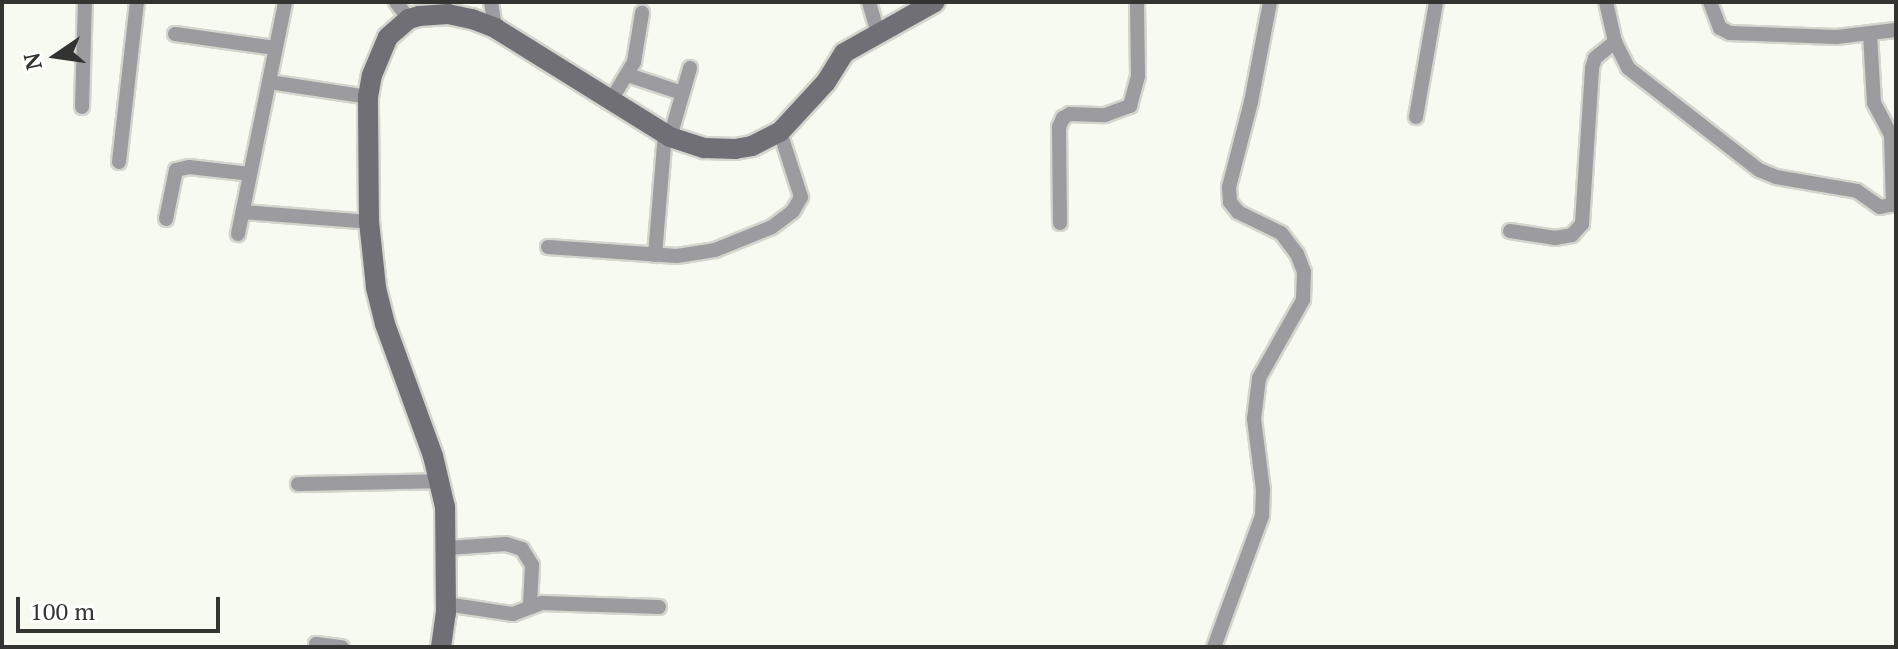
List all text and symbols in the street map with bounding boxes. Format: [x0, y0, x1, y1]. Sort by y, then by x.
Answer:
north arrow [16, 16, 96, 96]
text: N [16, 50, 48, 73]
scale bar [20, 581, 224, 631]
text: 100 m [30, 595, 95, 627]

